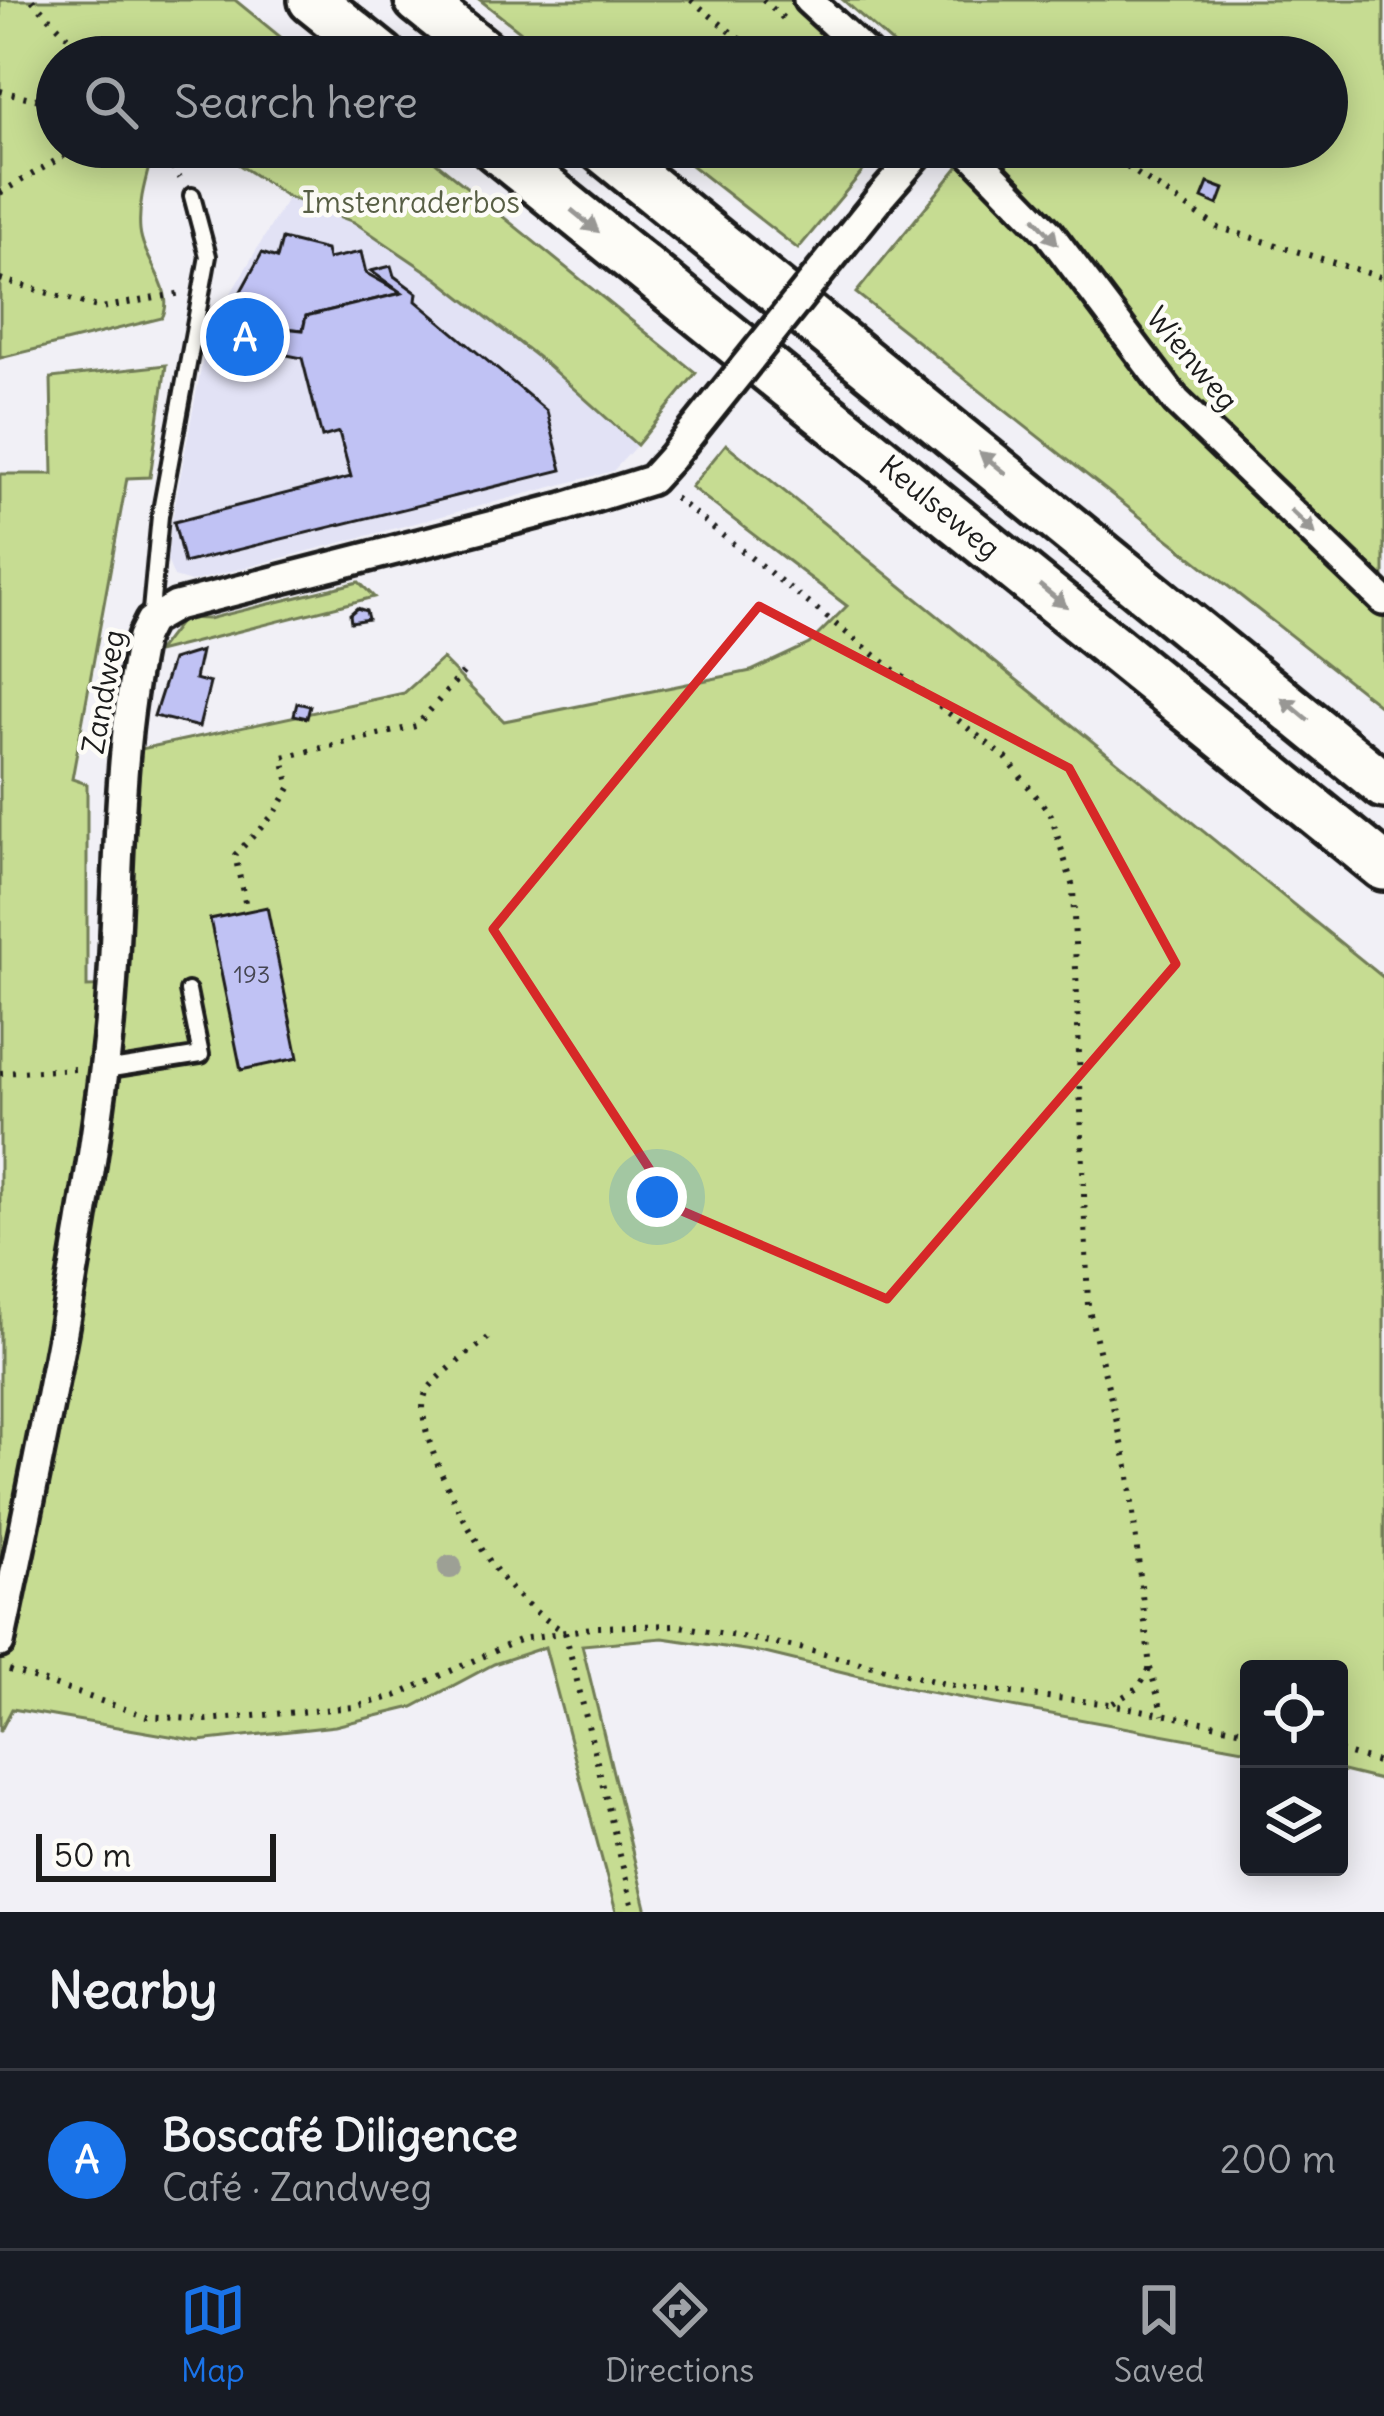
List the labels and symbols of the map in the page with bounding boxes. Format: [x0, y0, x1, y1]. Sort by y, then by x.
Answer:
park label: Imstenraderbos [302, 183, 520, 221]
one-way arrow [570, 207, 601, 233]
one-way arrow [1032, 217, 1059, 246]
pin: A [206, 292, 284, 382]
street label: Wienweg [1138, 299, 1247, 418]
street label: Keulseweg [872, 446, 1008, 567]
one-way arrow [978, 450, 1009, 476]
one-way arrow [1289, 508, 1318, 536]
one-way arrow [1038, 583, 1068, 609]
street label: Zandweg [73, 627, 133, 757]
one-way arrow [1280, 697, 1310, 723]
house number: 193 [234, 959, 270, 989]
your location [627, 1167, 687, 1227]
scale bar [36, 1828, 276, 1881]

